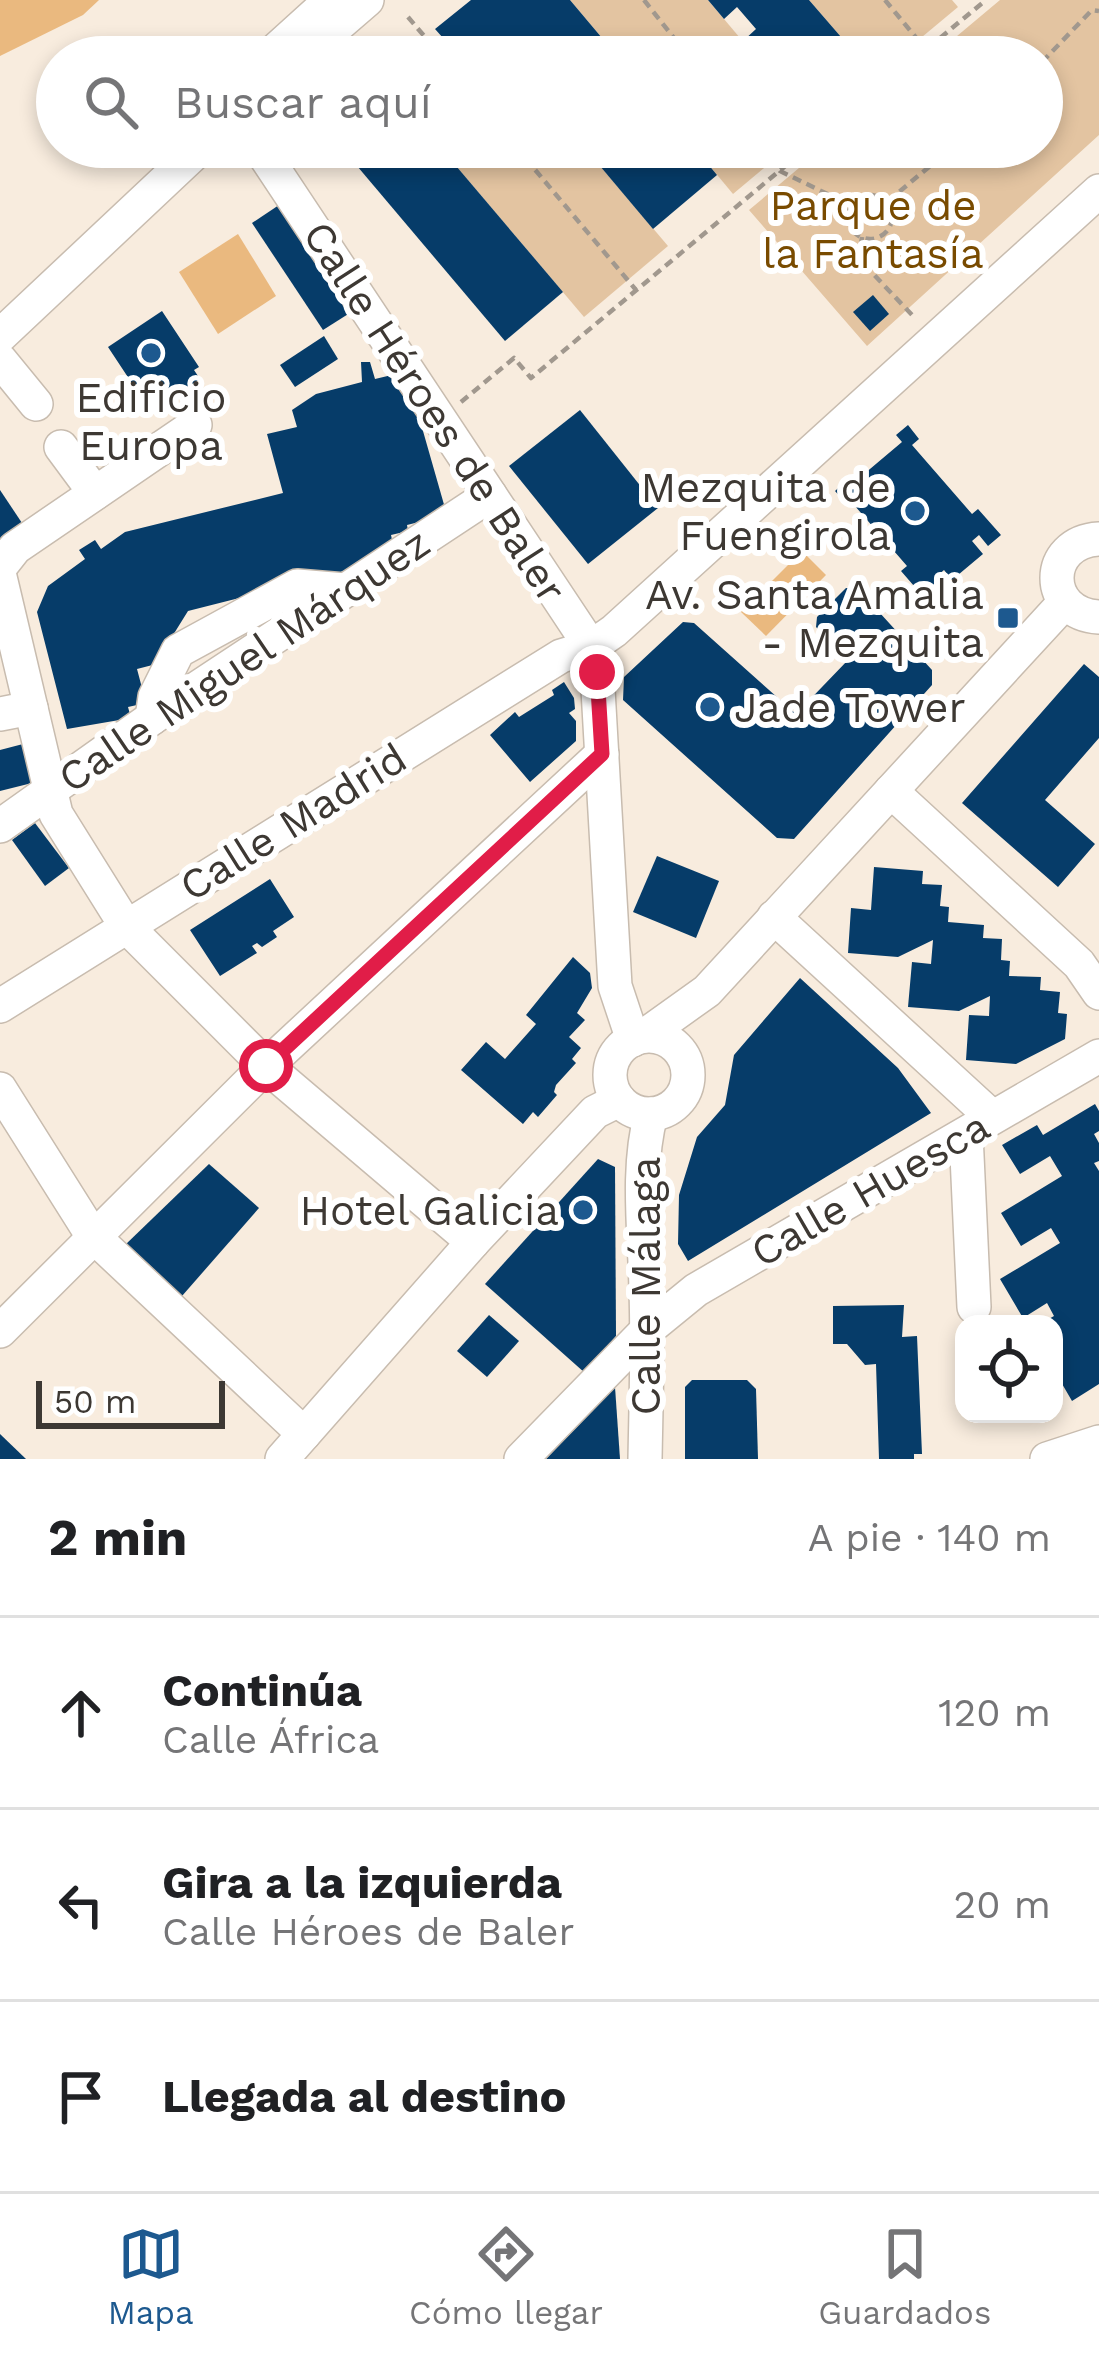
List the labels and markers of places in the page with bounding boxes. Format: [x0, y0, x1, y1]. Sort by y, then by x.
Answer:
marker: Edificio Europa [138, 340, 164, 366]
place label: Edificio Europa [75, 373, 227, 470]
place label: Mezquita de Fuengirola [640, 463, 891, 560]
marker: Mezquita de Fuengirola [902, 498, 928, 524]
place label: Av. Santa Amalia - Mezquita [645, 570, 984, 667]
marker: Av. Santa Amalia - Mezquita [995, 605, 1021, 631]
place label: Jade Tower [734, 683, 966, 732]
marker: Jade Tower [697, 694, 723, 720]
place label: Hotel Galicia [299, 1186, 559, 1235]
marker: Hotel Galicia [570, 1197, 596, 1223]

